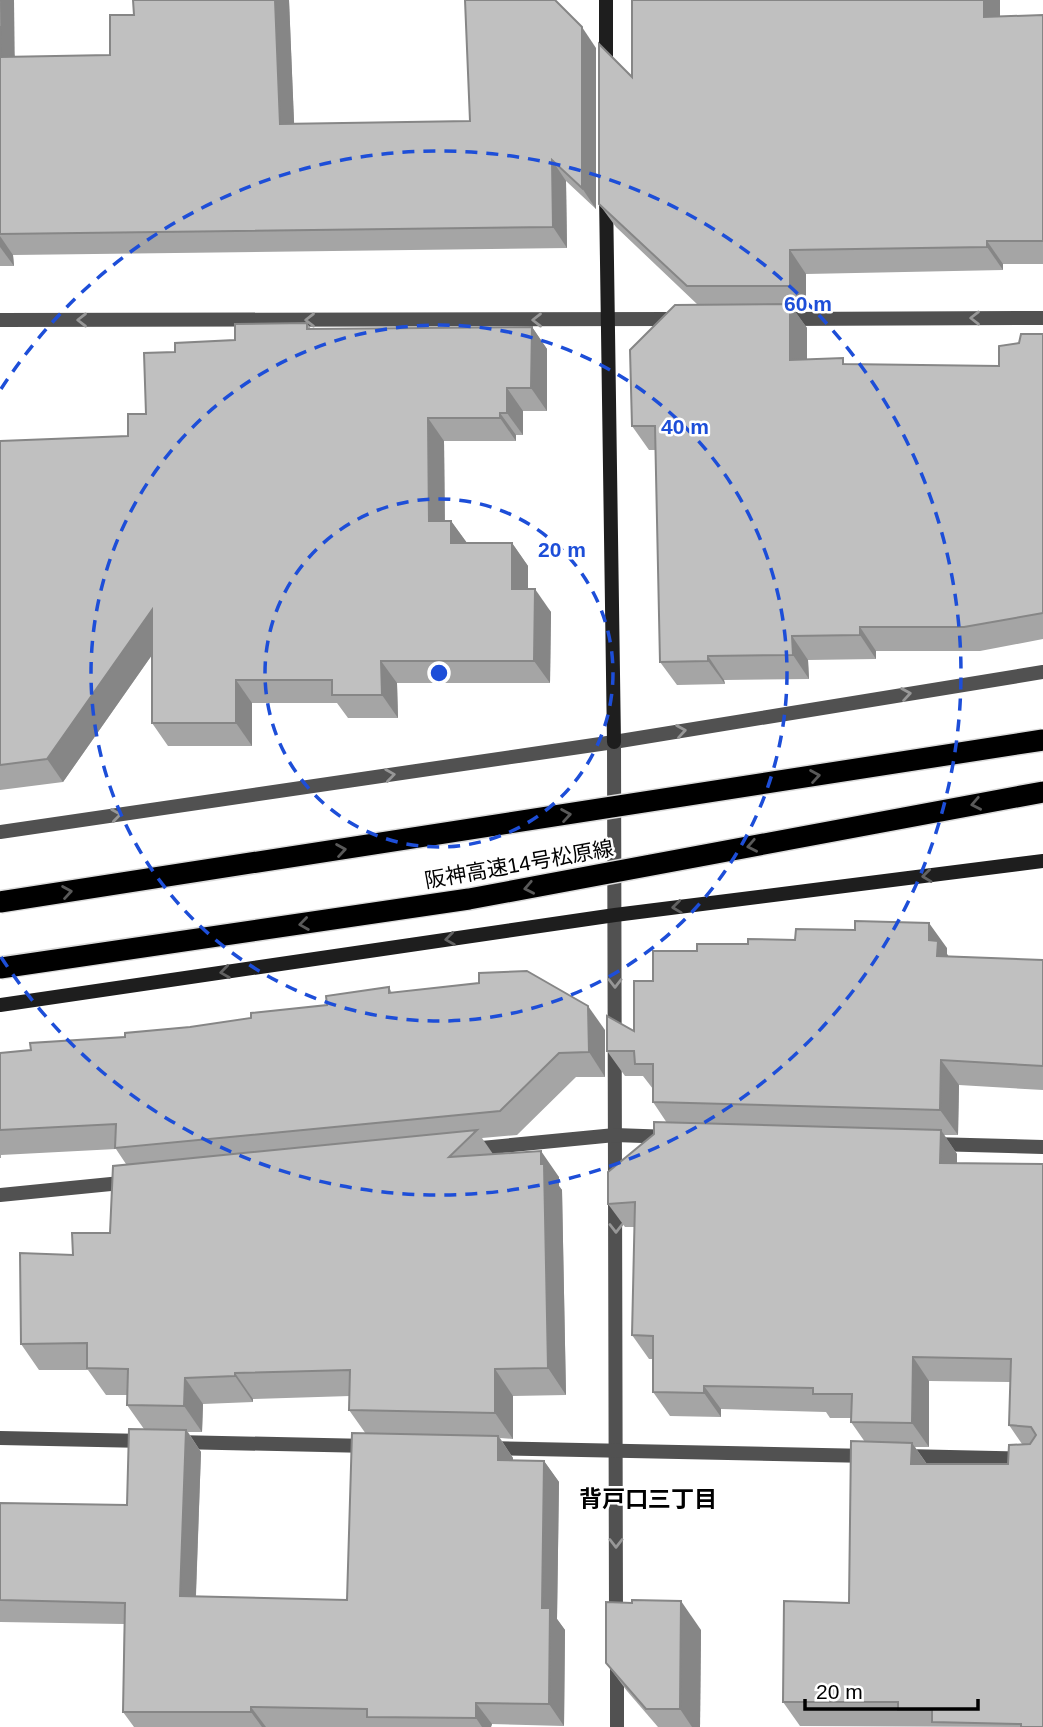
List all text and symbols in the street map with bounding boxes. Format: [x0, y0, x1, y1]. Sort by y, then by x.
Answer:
text: 60 m [784, 292, 832, 315]
one-way arrow [969, 310, 980, 326]
one-way arrow [77, 312, 87, 328]
one-way arrow [304, 312, 315, 328]
one-way arrow [532, 312, 542, 328]
text: 40 m [661, 415, 709, 438]
text: 20 m [538, 538, 586, 561]
centre of rings [427, 661, 451, 685]
one-way arrow [900, 687, 911, 702]
one-way arrow [675, 724, 687, 739]
one-way arrow [384, 768, 395, 783]
one-way arrow [809, 769, 820, 784]
one-way arrow [970, 796, 982, 811]
one-way arrow [110, 808, 122, 823]
one-way arrow [560, 808, 571, 823]
street label: 阪神高速14号松原線 [423, 836, 615, 892]
one-way arrow [746, 838, 758, 853]
one-way arrow [335, 843, 347, 858]
one-way arrow [921, 868, 932, 883]
one-way arrow [523, 880, 535, 895]
one-way arrow [62, 885, 73, 900]
one-way arrow [671, 900, 682, 915]
one-way arrow [298, 916, 310, 931]
one-way arrow [444, 931, 456, 946]
one-way arrow [219, 964, 231, 979]
one-way arrow [607, 978, 623, 989]
one-way arrow [608, 1223, 624, 1233]
district label: 背戸口三丁目 [579, 1486, 717, 1512]
one-way arrow [608, 1539, 624, 1549]
scale bar [805, 1668, 978, 1712]
text: 20 m [816, 1680, 863, 1703]

